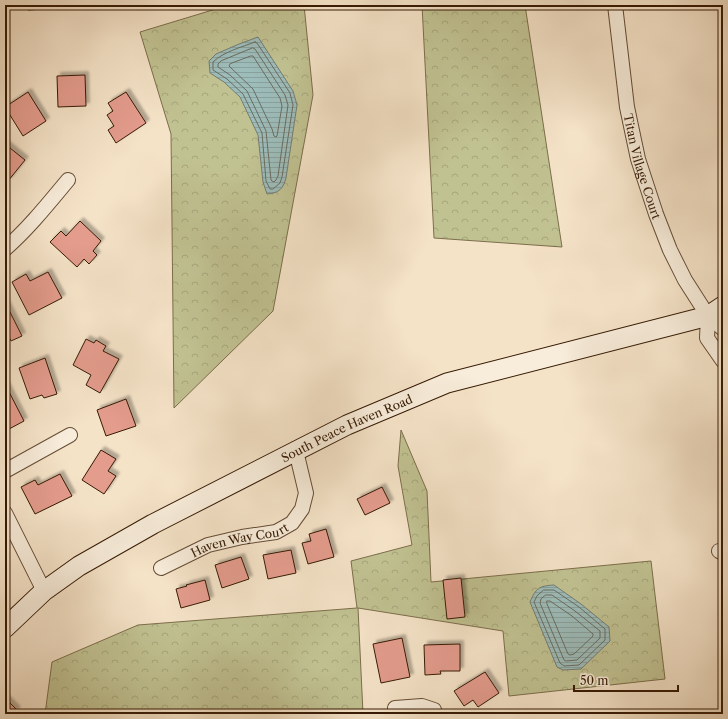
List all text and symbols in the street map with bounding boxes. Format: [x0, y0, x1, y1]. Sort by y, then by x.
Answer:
street label: Titan Village Court [621, 112, 665, 222]
street label: South Peace Haven Road [278, 391, 415, 465]
street label: Haven Way Court [188, 519, 291, 560]
scale bar [574, 667, 678, 693]
text: 50 m [580, 673, 609, 688]

